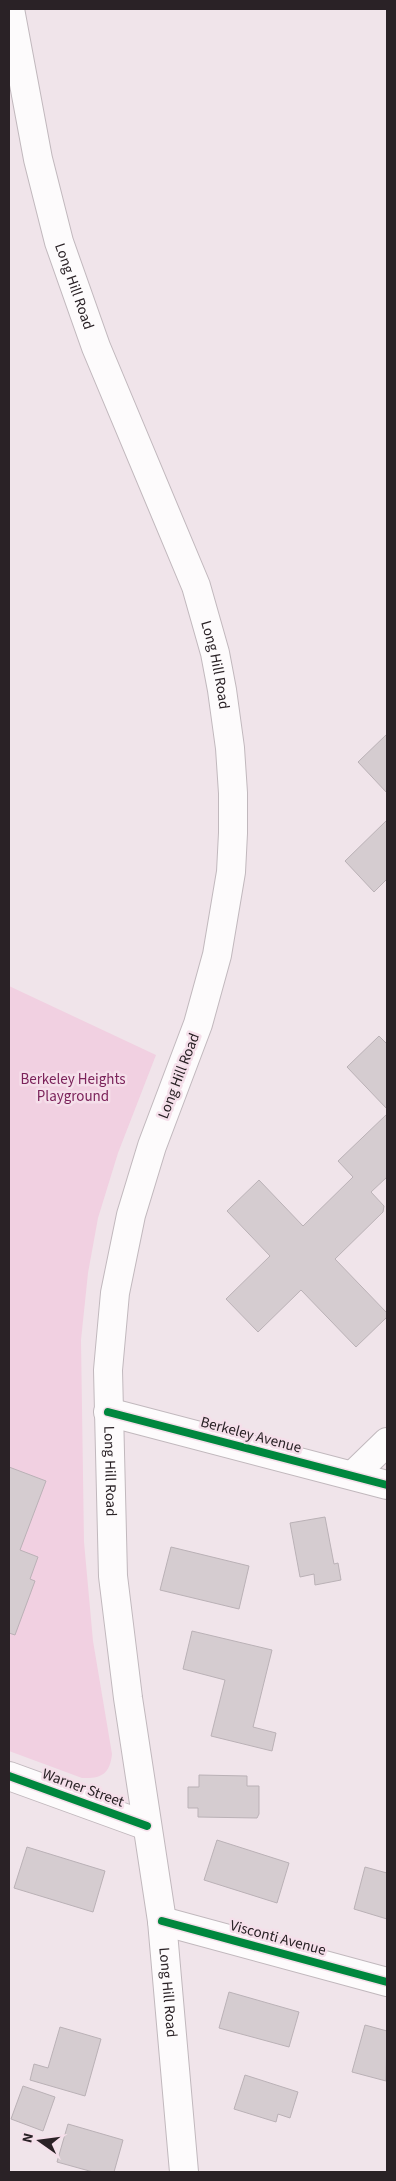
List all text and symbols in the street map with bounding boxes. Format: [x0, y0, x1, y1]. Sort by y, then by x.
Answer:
street label: Long Hill Road [50, 240, 99, 332]
street label: Long Hill Road [196, 618, 235, 711]
street label: Long Hill Road [153, 1030, 205, 1122]
park label: Berkeley Heights Playground [20, 1069, 126, 1107]
street label: Berkeley Avenue [198, 1411, 304, 1459]
street label: Long Hill Road [99, 1426, 122, 1517]
street label: Warner Street [39, 1763, 127, 1813]
street label: Visconti Avenue [228, 1915, 328, 1961]
street label: Long Hill Road [154, 1946, 183, 2038]
north arrow [15, 2116, 65, 2166]
text: N [18, 2131, 39, 2145]

